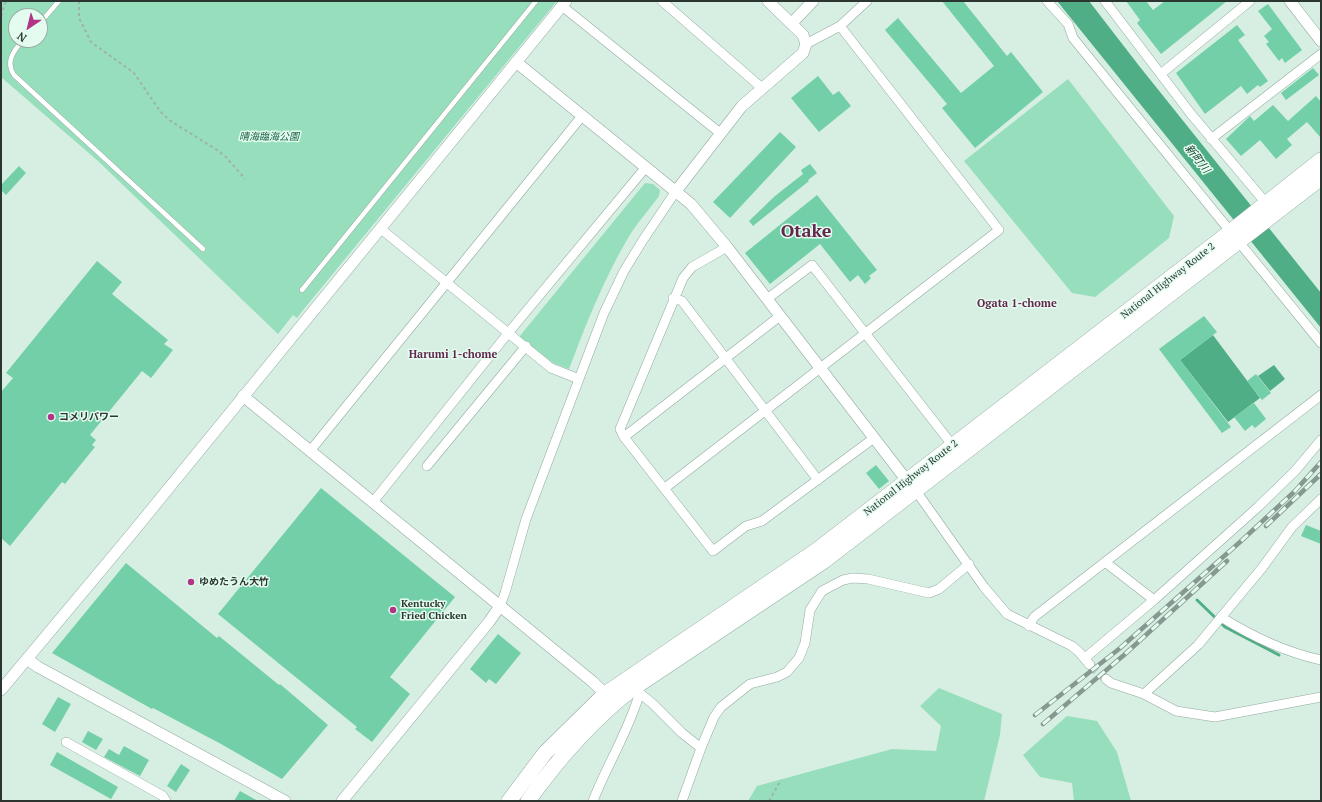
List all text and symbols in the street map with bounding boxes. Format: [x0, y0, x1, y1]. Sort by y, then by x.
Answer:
north arrow [8, 8, 48, 48]
text: N [14, 29, 29, 45]
park label: 晴海臨海公園 [239, 131, 299, 143]
water label: 新町川 [1182, 142, 1212, 176]
district label: Otake [781, 221, 831, 243]
street label: National Highway Route 2 [1119, 240, 1217, 322]
district label: Ogata 1-chome [977, 297, 1057, 311]
district label: Harumi 1-chome [409, 348, 497, 362]
place label: コメリパワー [59, 411, 119, 423]
marker: コメリパワー [46, 412, 56, 422]
street label: National Highway Route 2 [862, 437, 960, 519]
place label: ゆめたうん大竹 [199, 576, 269, 588]
marker: ゆめたうん大竹 [186, 577, 196, 587]
place label: Kentucky Fried Chicken [401, 598, 467, 622]
marker: Kentucky Fried Chicken [388, 605, 398, 615]

